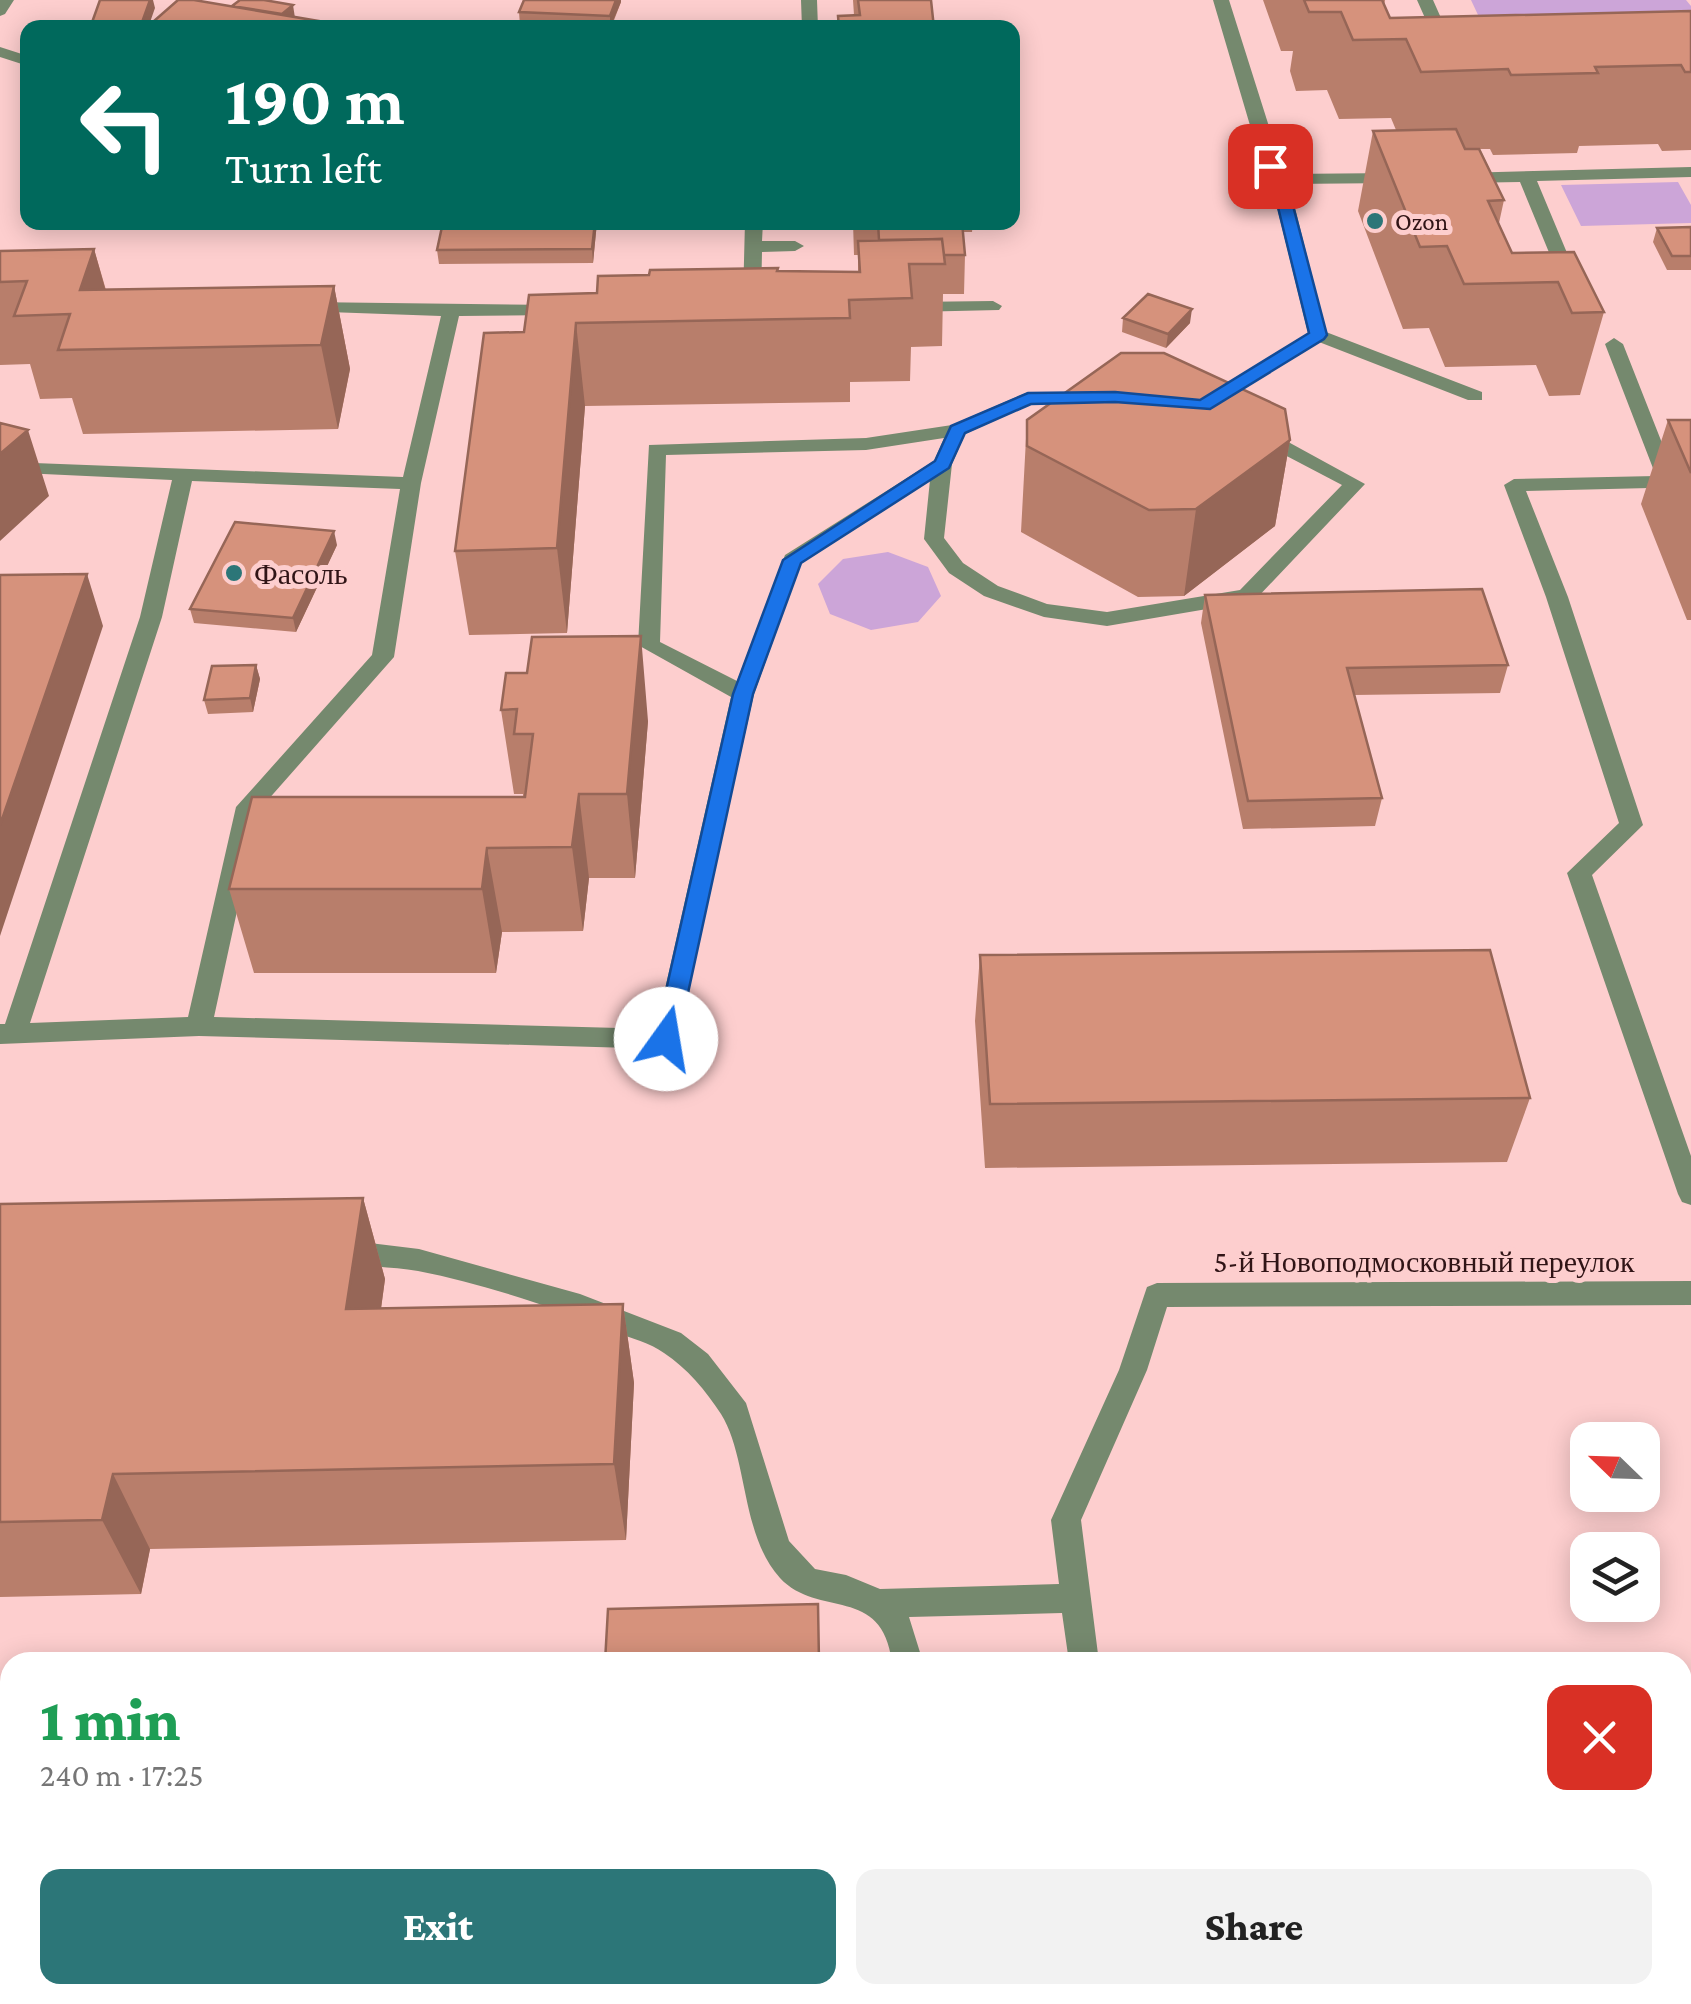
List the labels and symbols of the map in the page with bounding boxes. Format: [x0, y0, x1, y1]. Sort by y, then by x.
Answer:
pin [1228, 124, 1313, 209]
place label: Ozon [1395, 208, 1448, 235]
marker: Ozon [1364, 210, 1386, 232]
place label: Фасоль [254, 557, 348, 590]
marker: Фасоль [223, 562, 245, 584]
position arrow [614, 987, 718, 1091]
street label: 5-й Новоподмосковный переулок [1213, 1245, 1635, 1278]
north arrow [1570, 1422, 1660, 1512]

